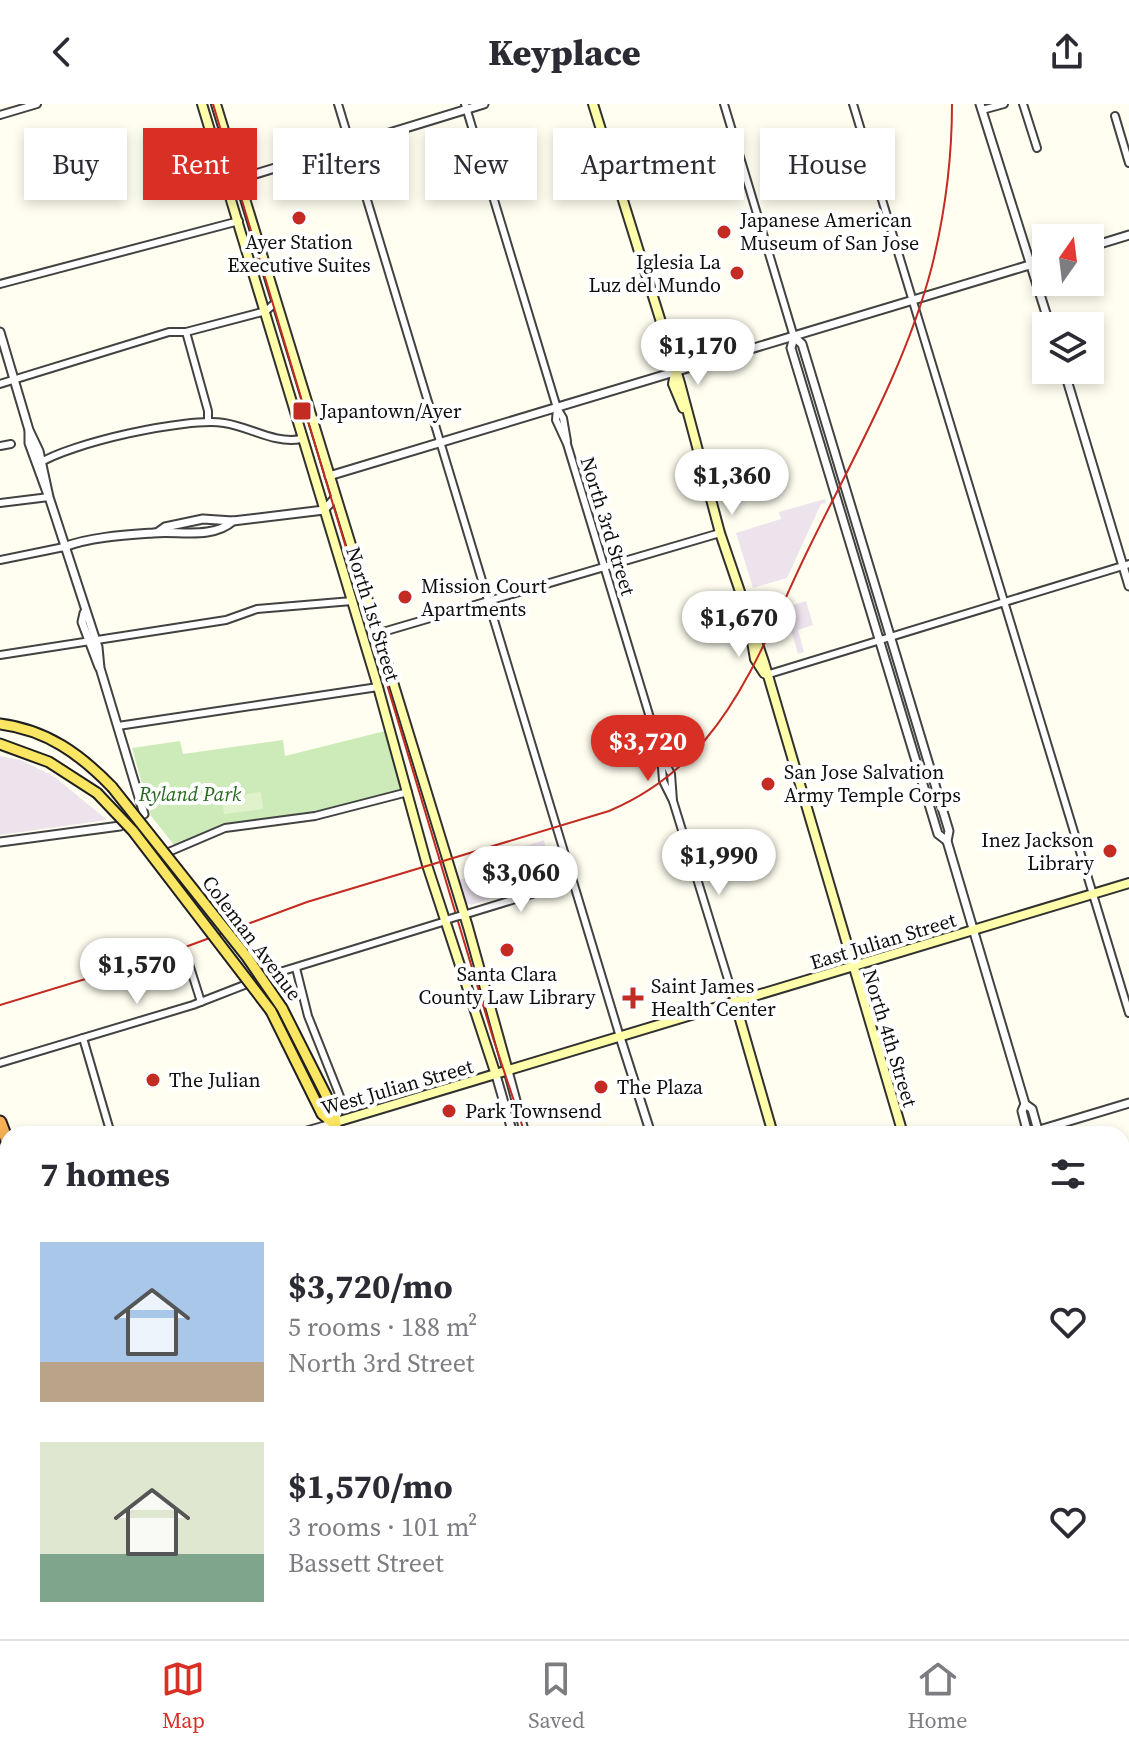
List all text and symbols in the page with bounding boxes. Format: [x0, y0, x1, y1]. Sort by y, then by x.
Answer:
text: Keyplace [488, 28, 641, 77]
icon: back [40, 30, 84, 74]
icon: share [1045, 30, 1089, 74]
chip: Buy [24, 128, 127, 200]
chip: Rent [143, 128, 257, 200]
chip: Filters [273, 128, 409, 200]
chip: New [425, 128, 537, 200]
chip: Apartment [553, 128, 744, 200]
chip: House [760, 128, 895, 200]
place label: Japanese American Museum of San Jose [739, 206, 919, 257]
marker: Ayer Station Executive Suites [290, 209, 308, 227]
marker: Japanese American Museum of San Jose [715, 223, 733, 241]
north arrow [1032, 224, 1104, 296]
map controls [1032, 224, 1104, 384]
place label: Ayer Station Executive Suites [227, 228, 371, 279]
place label: Iglesia La Luz del Mundo [588, 248, 722, 299]
marker: Iglesia La Luz del Mundo [728, 264, 746, 282]
button: layers [1032, 312, 1104, 384]
pin: $1,170 [633, 319, 763, 387]
text: $1,170 [659, 327, 737, 363]
place label: Japantown/Ayer [319, 397, 462, 425]
marker: Japantown/Ayer [291, 400, 313, 422]
pin: $1,360 [667, 449, 797, 517]
street label: North 3rd Street [574, 453, 643, 599]
text: $1,360 [693, 457, 771, 493]
street label: North 1st Street [339, 543, 407, 685]
place label: Mission Court Apartments [421, 572, 547, 623]
marker: Mission Court Apartments [396, 588, 414, 606]
pin: $1,670 [674, 591, 804, 659]
text: $1,670 [700, 599, 778, 635]
pin: $3,720 [583, 715, 713, 783]
text: $3,720 [609, 723, 687, 759]
place label: San Jose Salvation Army Temple Corps [784, 758, 961, 809]
marker: San Jose Salvation Army Temple Corps [759, 775, 777, 793]
park label: Ryland Park [138, 780, 242, 808]
place label: Inez Jackson Library [981, 826, 1095, 877]
pin: $1,990 [654, 829, 784, 897]
text: $1,990 [680, 837, 758, 873]
marker: Inez Jackson Library [1101, 842, 1119, 860]
pin: $3,060 [456, 846, 586, 914]
text: $3,060 [482, 854, 560, 890]
street label: Coleman Avenue [196, 870, 308, 1006]
street label: East Julian Street [807, 905, 960, 976]
pin: $1,570 [72, 938, 202, 1006]
marker: Santa Clara County Law Library [498, 941, 516, 959]
text: $1,570 [98, 946, 176, 982]
place label: Santa Clara County Law Library [419, 960, 596, 1011]
street label: North 4th Street [856, 966, 924, 1111]
place label: Saint James Health Center [651, 972, 776, 1023]
marker: Saint James Health Center [622, 987, 644, 1009]
street label: West Julian Street [318, 1052, 477, 1122]
place label: The Julian [169, 1066, 261, 1094]
marker: The Julian [144, 1071, 162, 1089]
place label: The Plaza [617, 1073, 704, 1101]
marker: The Plaza [592, 1078, 610, 1096]
place label: Park Townsend [465, 1097, 602, 1125]
marker: Park Townsend [440, 1102, 458, 1120]
text: 7 homes [40, 1151, 170, 1197]
icon: filters [1046, 1152, 1090, 1196]
text: $3,720/mo [288, 1263, 453, 1309]
icon: home [104, 1274, 200, 1370]
icon: heart [1046, 1300, 1090, 1344]
text: 5 rooms · 188 m² [288, 1309, 477, 1345]
text: North 3rd Street [288, 1345, 474, 1381]
text: $1,570/mo [288, 1463, 453, 1509]
icon: home [104, 1474, 200, 1570]
icon: heart [1046, 1500, 1090, 1544]
text: 3 rooms · 101 m² [288, 1509, 477, 1545]
text: Bassett Street [288, 1545, 444, 1581]
tab: Map [161, 1657, 205, 1735]
tab: Saved [528, 1657, 585, 1735]
tab: Home [908, 1657, 968, 1735]

